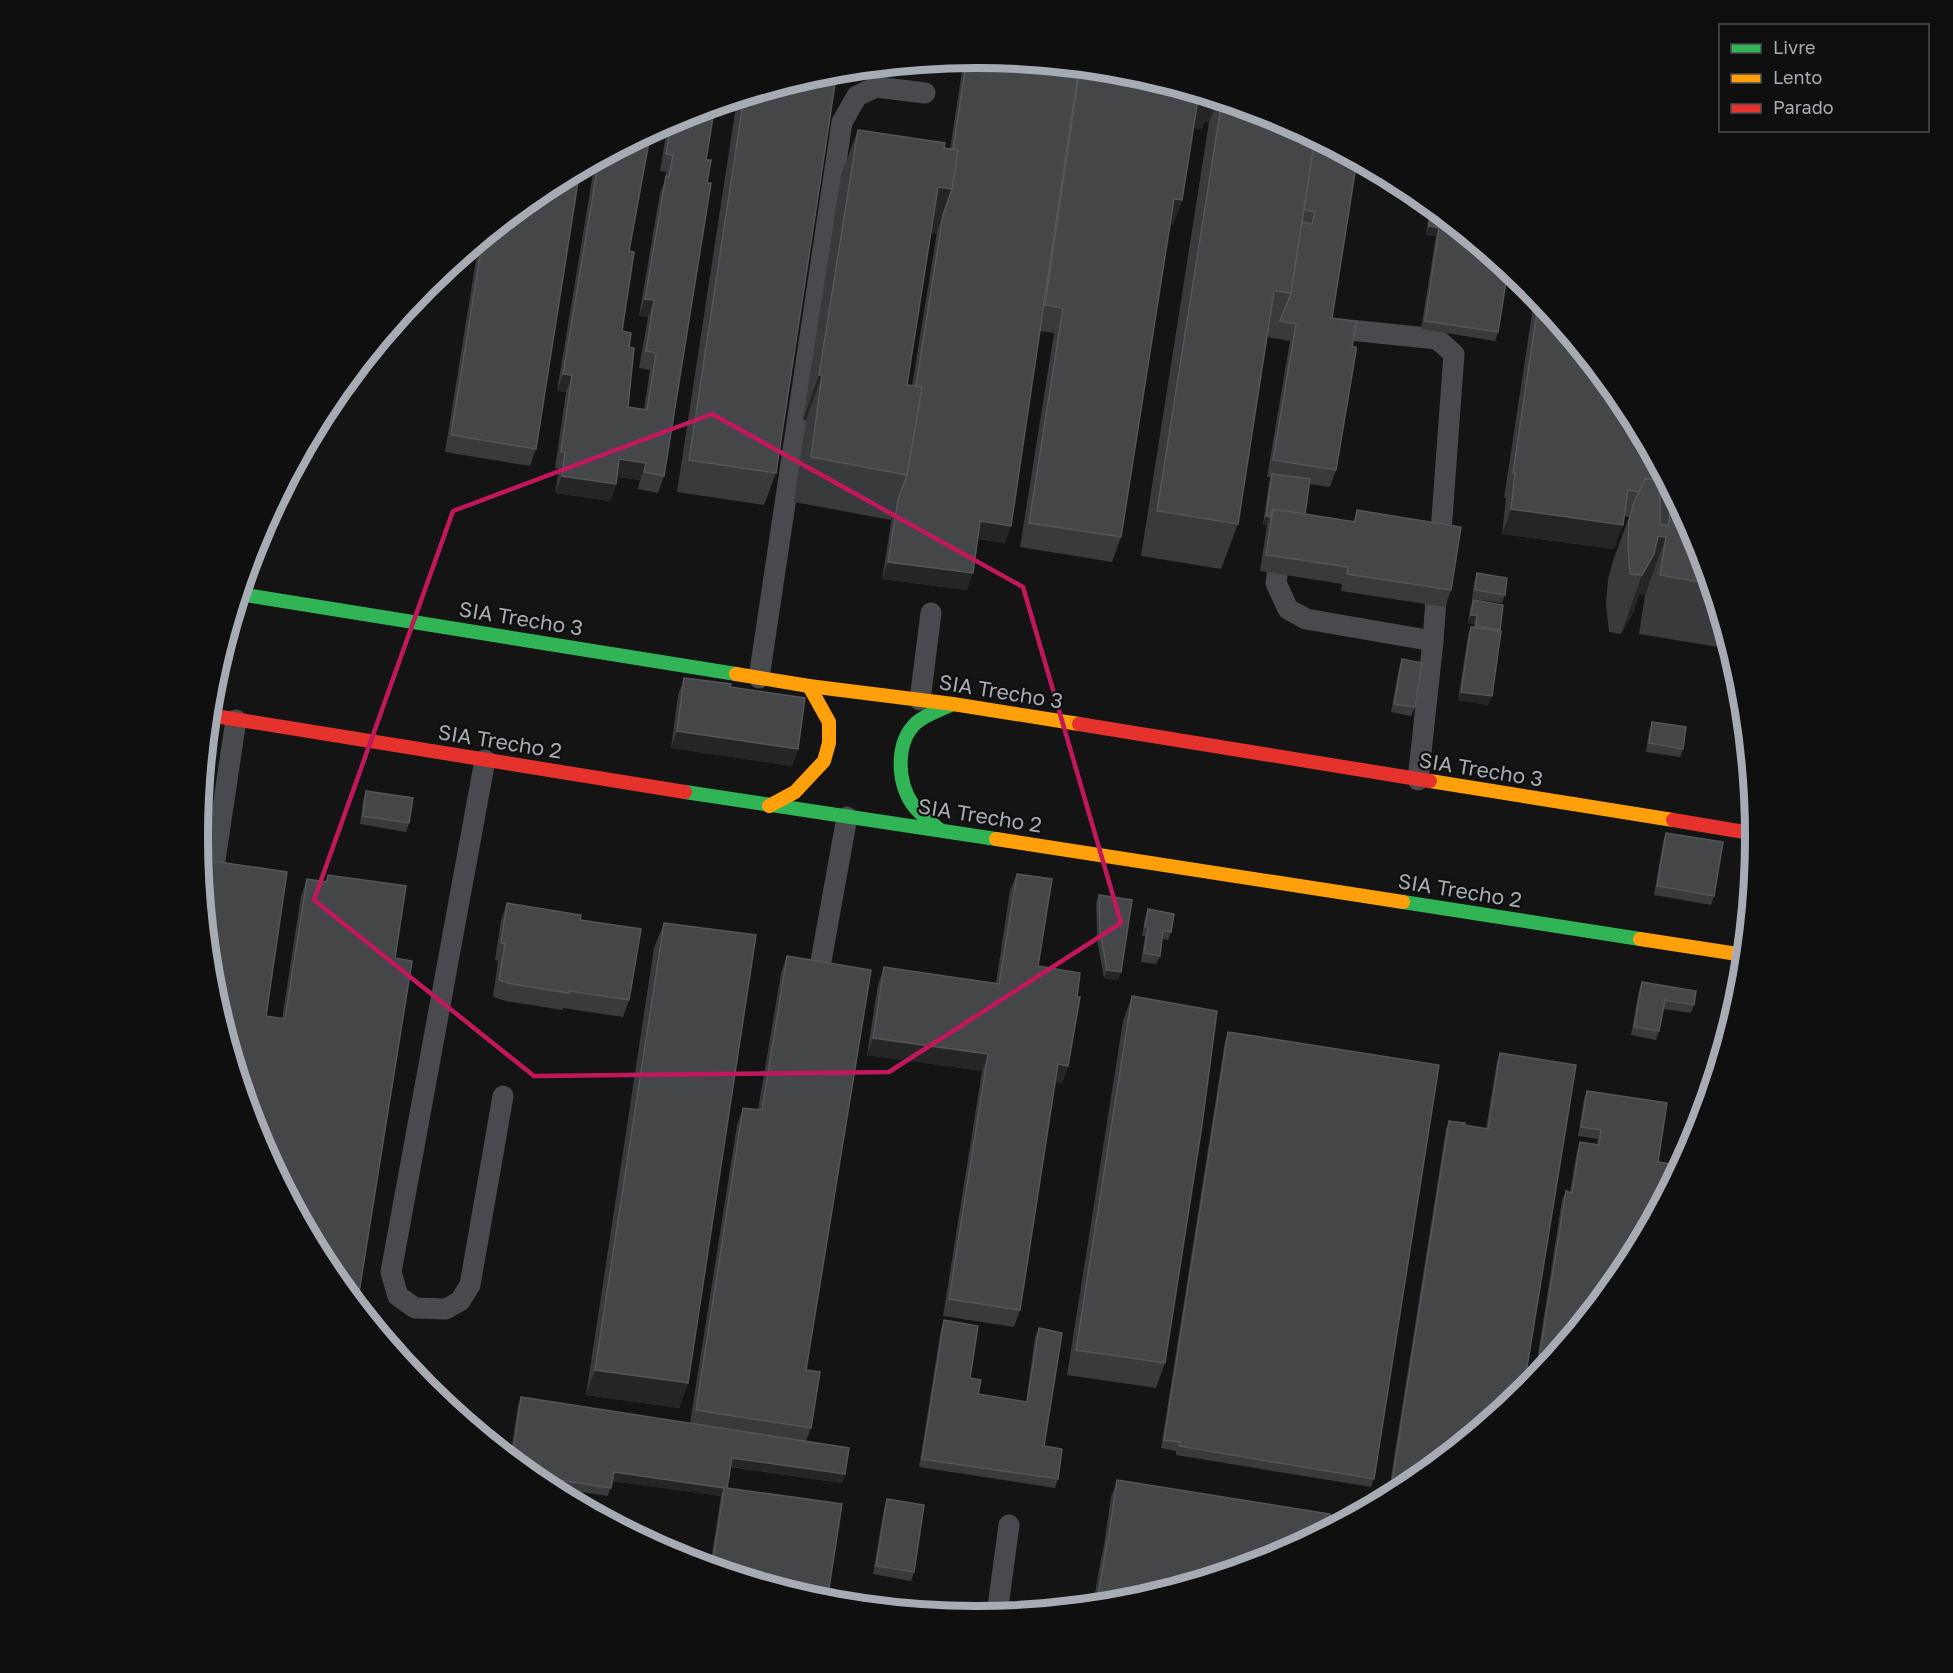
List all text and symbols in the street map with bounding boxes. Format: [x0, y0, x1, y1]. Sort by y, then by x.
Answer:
legend [1719, 24, 1929, 132]
text: Livre [1773, 36, 1815, 58]
text: Lento [1773, 66, 1822, 88]
text: Parado [1773, 96, 1834, 118]
street label: SIA Trecho 3 [457, 595, 585, 641]
street label: SIA Trecho 3 [937, 668, 1065, 714]
street label: SIA Trecho 2 [436, 718, 564, 764]
street label: SIA Trecho 3 [1417, 746, 1545, 792]
street label: SIA Trecho 2 [916, 792, 1044, 838]
street label: SIA Trecho 2 [1396, 867, 1524, 913]

